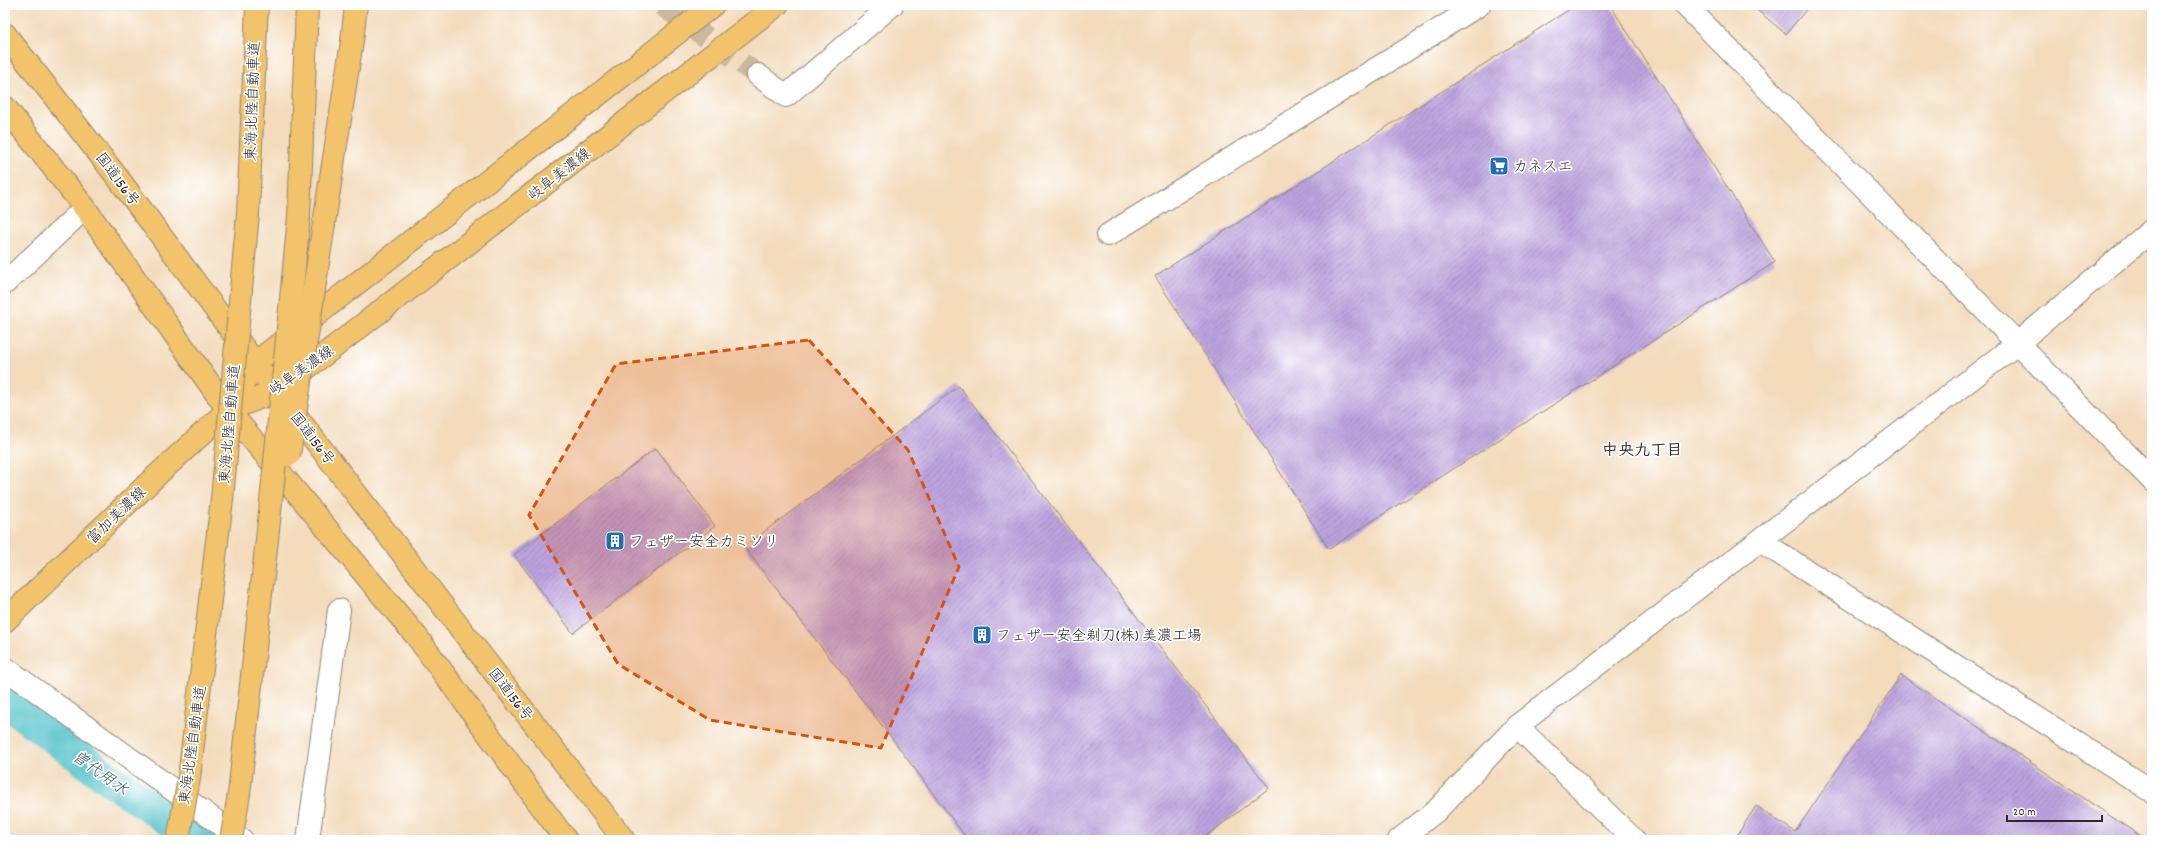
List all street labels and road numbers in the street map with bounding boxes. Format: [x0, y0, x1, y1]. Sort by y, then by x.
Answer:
street label: 東海北陸自動車道 [241, 41, 267, 161]
street label: 岐阜美濃線 [524, 144, 597, 207]
street label: 国道156号 [89, 149, 144, 212]
street label: 岐阜美濃線 [265, 341, 339, 402]
street label: 東海北陸自動車道 [215, 363, 247, 485]
street label: 国道156号 [283, 408, 339, 471]
street label: 富加美濃線 [83, 482, 152, 550]
street label: 国道156号 [481, 664, 537, 727]
street label: 東海北陸自動車道 [175, 684, 213, 806]

